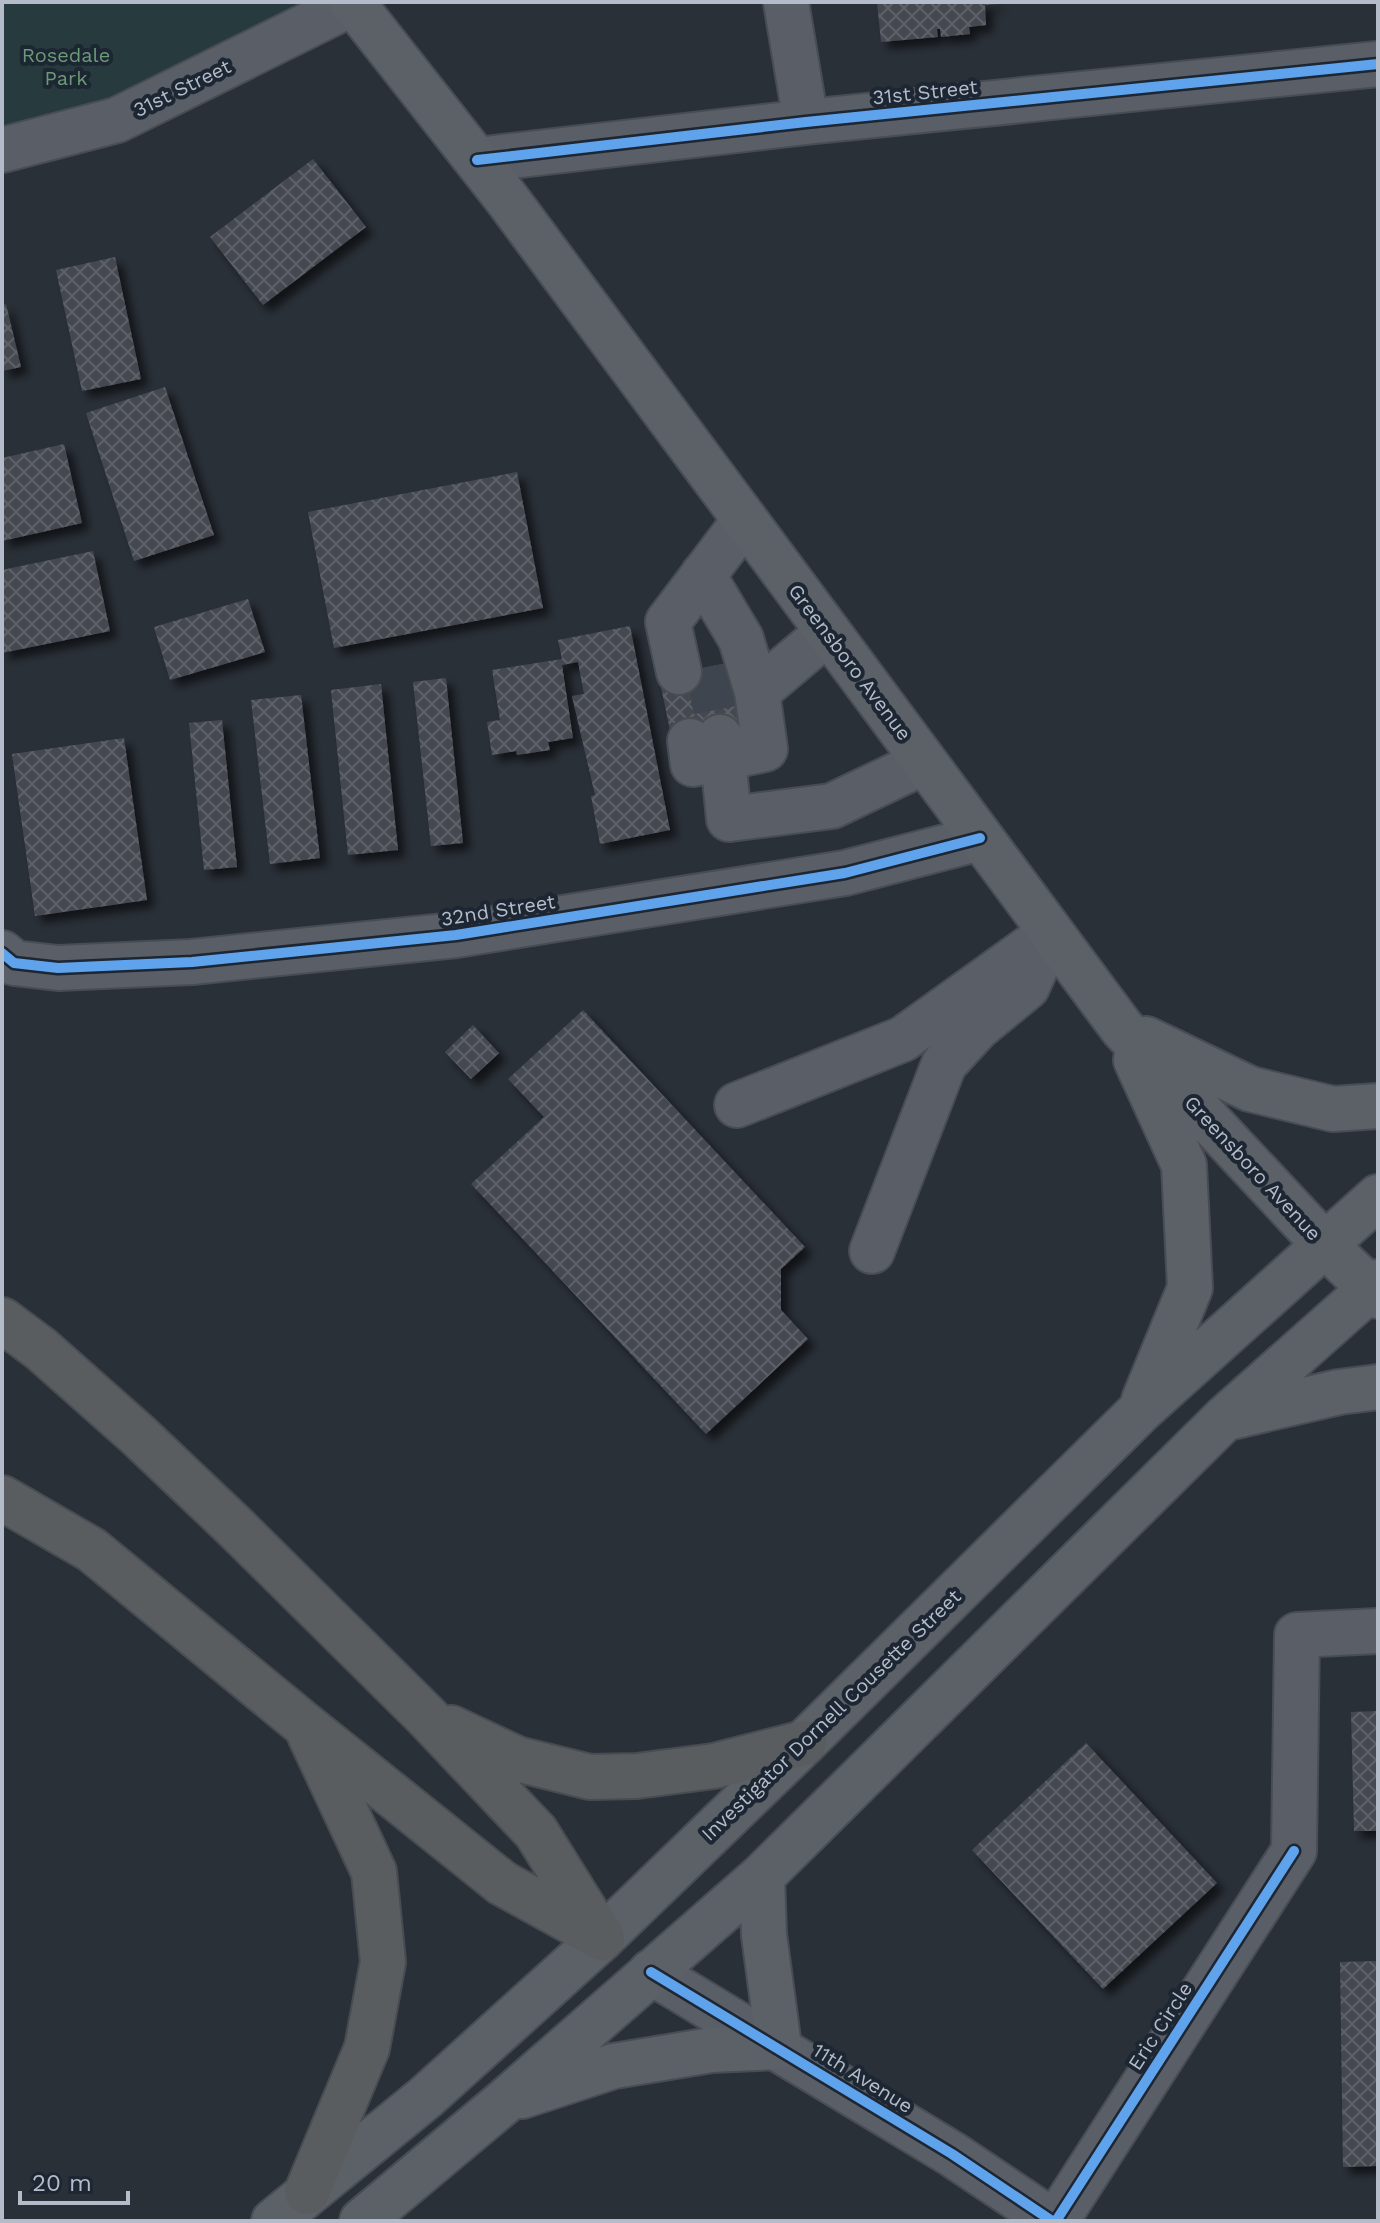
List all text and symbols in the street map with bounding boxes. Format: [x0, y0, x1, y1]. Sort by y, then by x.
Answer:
park label: Rosedale Park [22, 43, 110, 90]
street label: 31st Street [129, 54, 235, 122]
street label: 31st Street [871, 74, 979, 109]
street label: Greensboro Avenue [783, 579, 917, 745]
street label: 32nd Street [439, 889, 557, 931]
street label: Greensboro Avenue [1180, 1091, 1326, 1245]
street label: Investigator Dornell Cousette Street [696, 1584, 966, 1846]
street label: Eric Circle [1123, 1978, 1197, 2074]
street label: 11th Avenue [809, 2038, 917, 2118]
scale bar [20, 2155, 128, 2205]
text: 20 m [32, 2169, 92, 2197]

